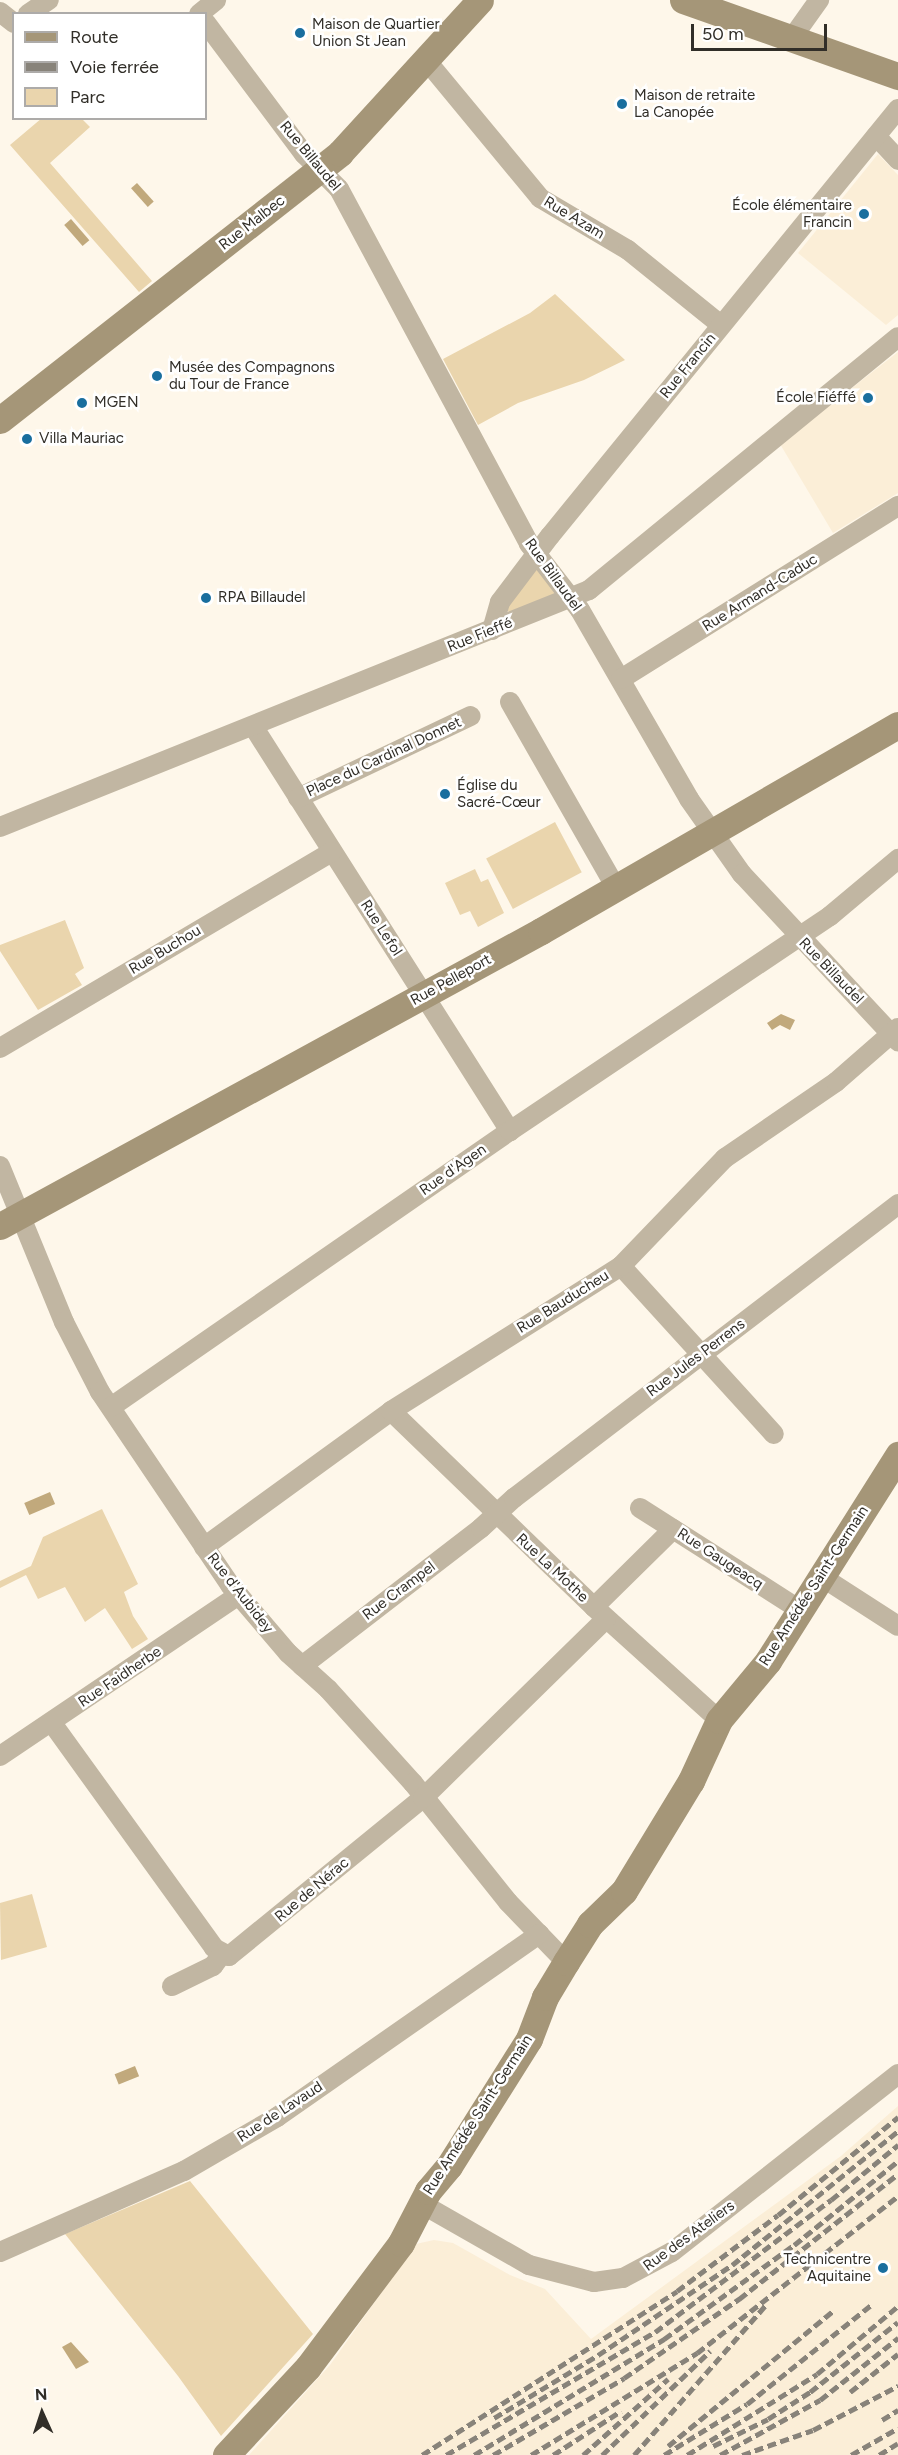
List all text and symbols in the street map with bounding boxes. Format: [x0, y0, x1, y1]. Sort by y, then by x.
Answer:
legend [12, 12, 207, 120]
scale bar [694, 12, 830, 50]
place label: Maison de Quartier Union St Jean [312, 15, 439, 50]
text: 50 m [702, 23, 744, 45]
text: Route [70, 26, 118, 48]
marker: Maison de Quartier Union St Jean [293, 26, 307, 40]
text: Voie ferrée [70, 56, 159, 78]
text: Parc [70, 86, 105, 108]
place label: Maison de retraite La Canopée [634, 86, 755, 121]
marker: Maison de retraite La Canopée [615, 97, 629, 111]
street label: Rue Billaudel [276, 118, 344, 194]
street label: Rue Malbec [216, 192, 288, 254]
street label: Rue Azam [540, 193, 608, 243]
place label: École élémentaire Francin [732, 196, 852, 231]
marker: École élémentaire Francin [857, 207, 871, 221]
street label: Rue Francin [656, 330, 720, 402]
place label: Musée des Compagnons du Tour de France [169, 358, 335, 393]
marker: Musée des Compagnons du Tour de France [150, 369, 164, 383]
place label: École Fiéffé [776, 389, 856, 407]
marker: École Fiéffé [861, 391, 875, 405]
place label: MGEN [94, 394, 139, 412]
marker: MGEN [75, 396, 89, 410]
place label: Villa Mauriac [39, 430, 124, 448]
marker: Villa Mauriac [20, 432, 34, 446]
street label: Rue Billaudel [521, 535, 585, 615]
street label: Rue Armand-Caduc [699, 550, 821, 636]
place label: RPA Billaudel [218, 589, 305, 607]
marker: RPA Billaudel [199, 591, 213, 605]
street label: Rue Fieffé [445, 614, 515, 656]
street label: Place du Cardinal Donnet [304, 713, 464, 801]
place label: Église du Sacré-Cœur [457, 776, 541, 811]
marker: Église du Sacré-Cœur [438, 787, 452, 801]
street label: Rue Lefol [356, 897, 406, 959]
street label: Rue Buchou [126, 921, 204, 979]
street label: Rue Billaudel [795, 934, 867, 1008]
street label: Rue Pelleport [408, 950, 494, 1010]
street label: Rue d'Agen [416, 1141, 490, 1199]
street label: Rue Bauducheu [514, 1267, 612, 1337]
street label: Rue Jules Perrens [643, 1315, 749, 1401]
street label: Rue Amédée Saint-Germain [755, 1503, 873, 1669]
street label: Rue Gaugeacq [674, 1525, 766, 1593]
street label: Rue La Mothe [512, 1530, 592, 1606]
street label: Rue d'Aubidey [203, 1549, 277, 1637]
street label: Rue Crampel [359, 1558, 439, 1624]
street label: Rue Faidherbe [75, 1643, 165, 1711]
street label: Rue de Nérac [271, 1854, 353, 1926]
street label: Rue Amédée Saint-Germain [419, 2032, 537, 2198]
street label: Rue de Lavaud [234, 2078, 326, 2146]
street label: Rue des Ateliers [640, 2197, 738, 2275]
place label: Technicentre Aquitaine [784, 2250, 871, 2285]
marker: Technicentre Aquitaine [876, 2261, 890, 2275]
north arrow [12, 2383, 72, 2443]
text: N [34, 2385, 48, 2404]

